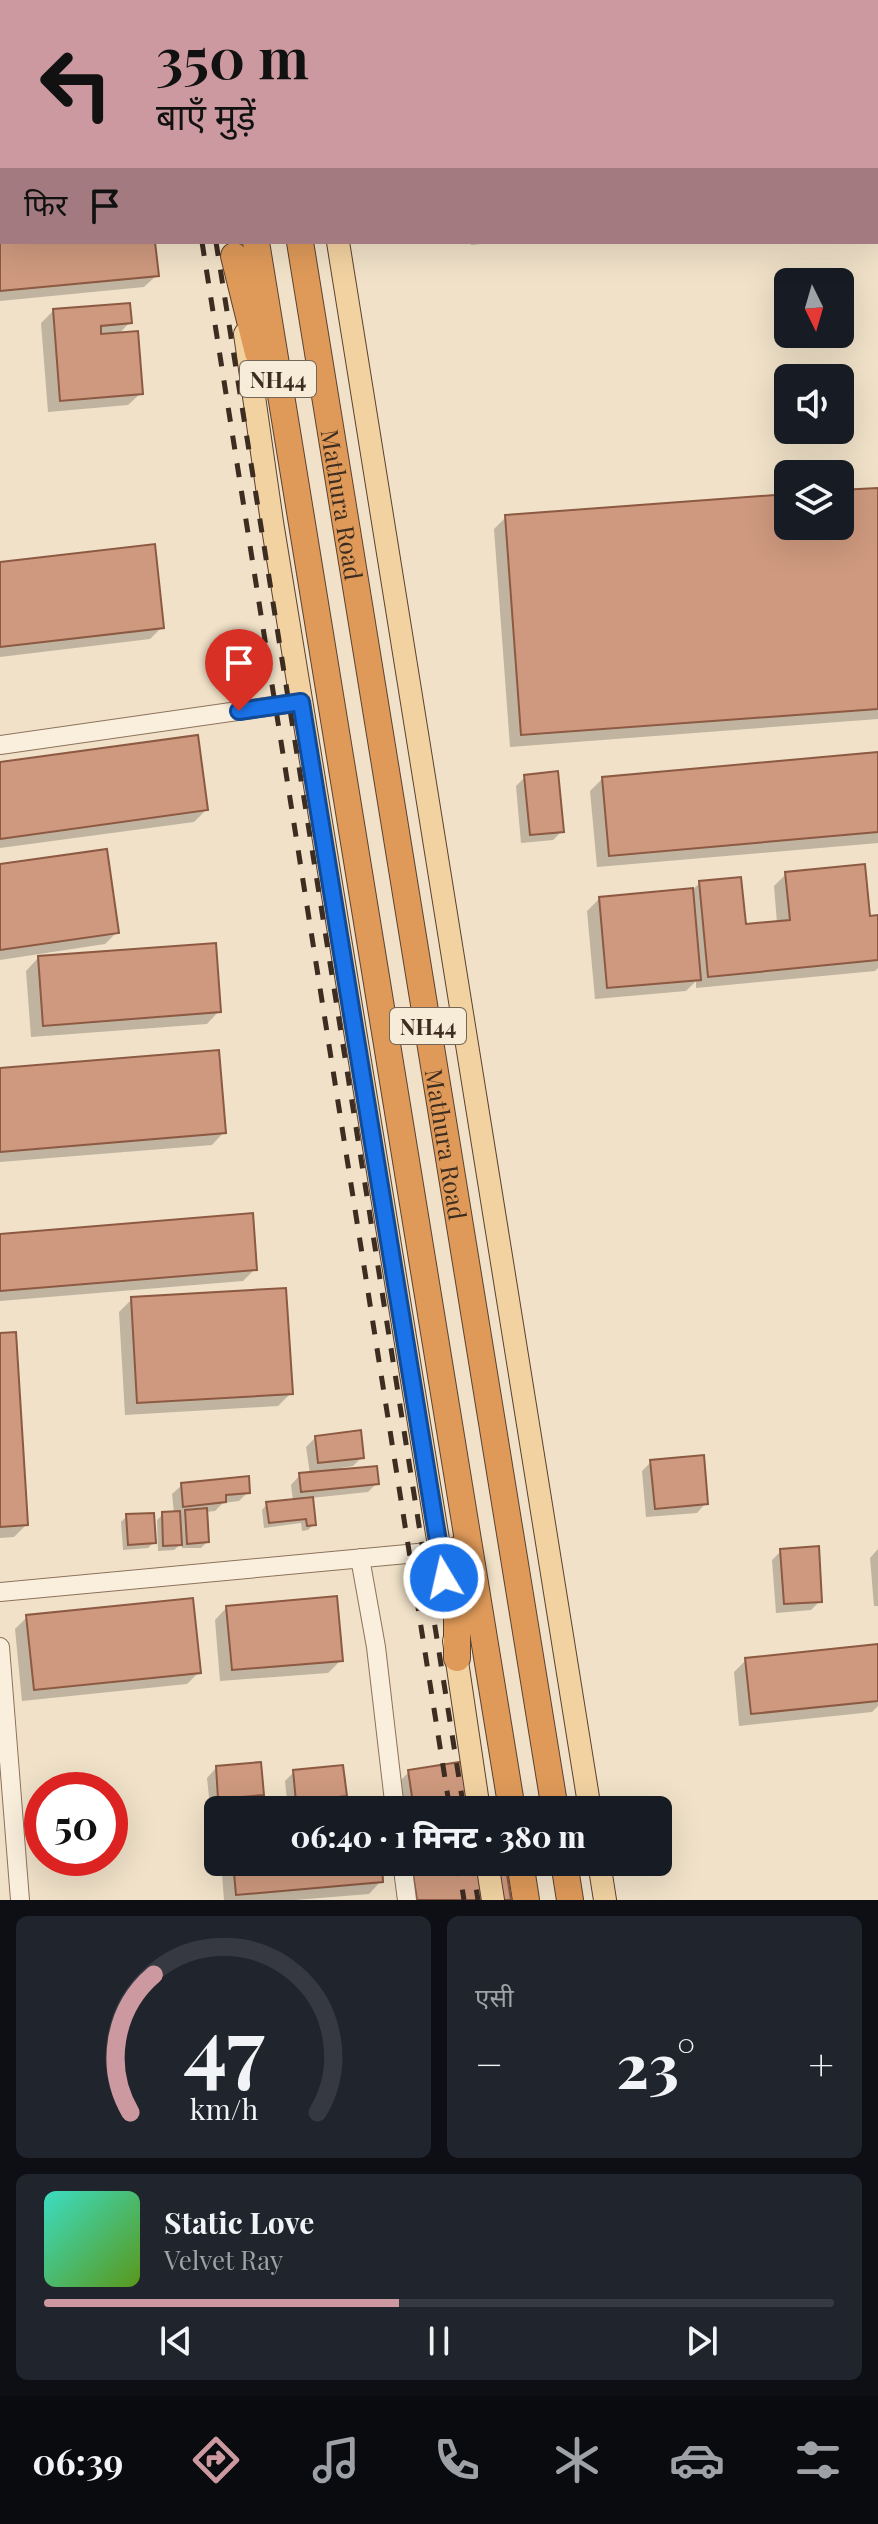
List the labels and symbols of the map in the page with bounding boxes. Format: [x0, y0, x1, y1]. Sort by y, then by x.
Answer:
north arrow [774, 268, 854, 348]
road number: NH44 [240, 361, 316, 397]
street label: Mathura Road [315, 427, 371, 582]
pin [205, 629, 273, 711]
road number: NH44 [390, 1008, 466, 1044]
street label: Mathura Road [419, 1066, 475, 1222]
position arrow [402, 1536, 486, 1620]
speed limit sign: 50 [24, 1772, 128, 1876]

